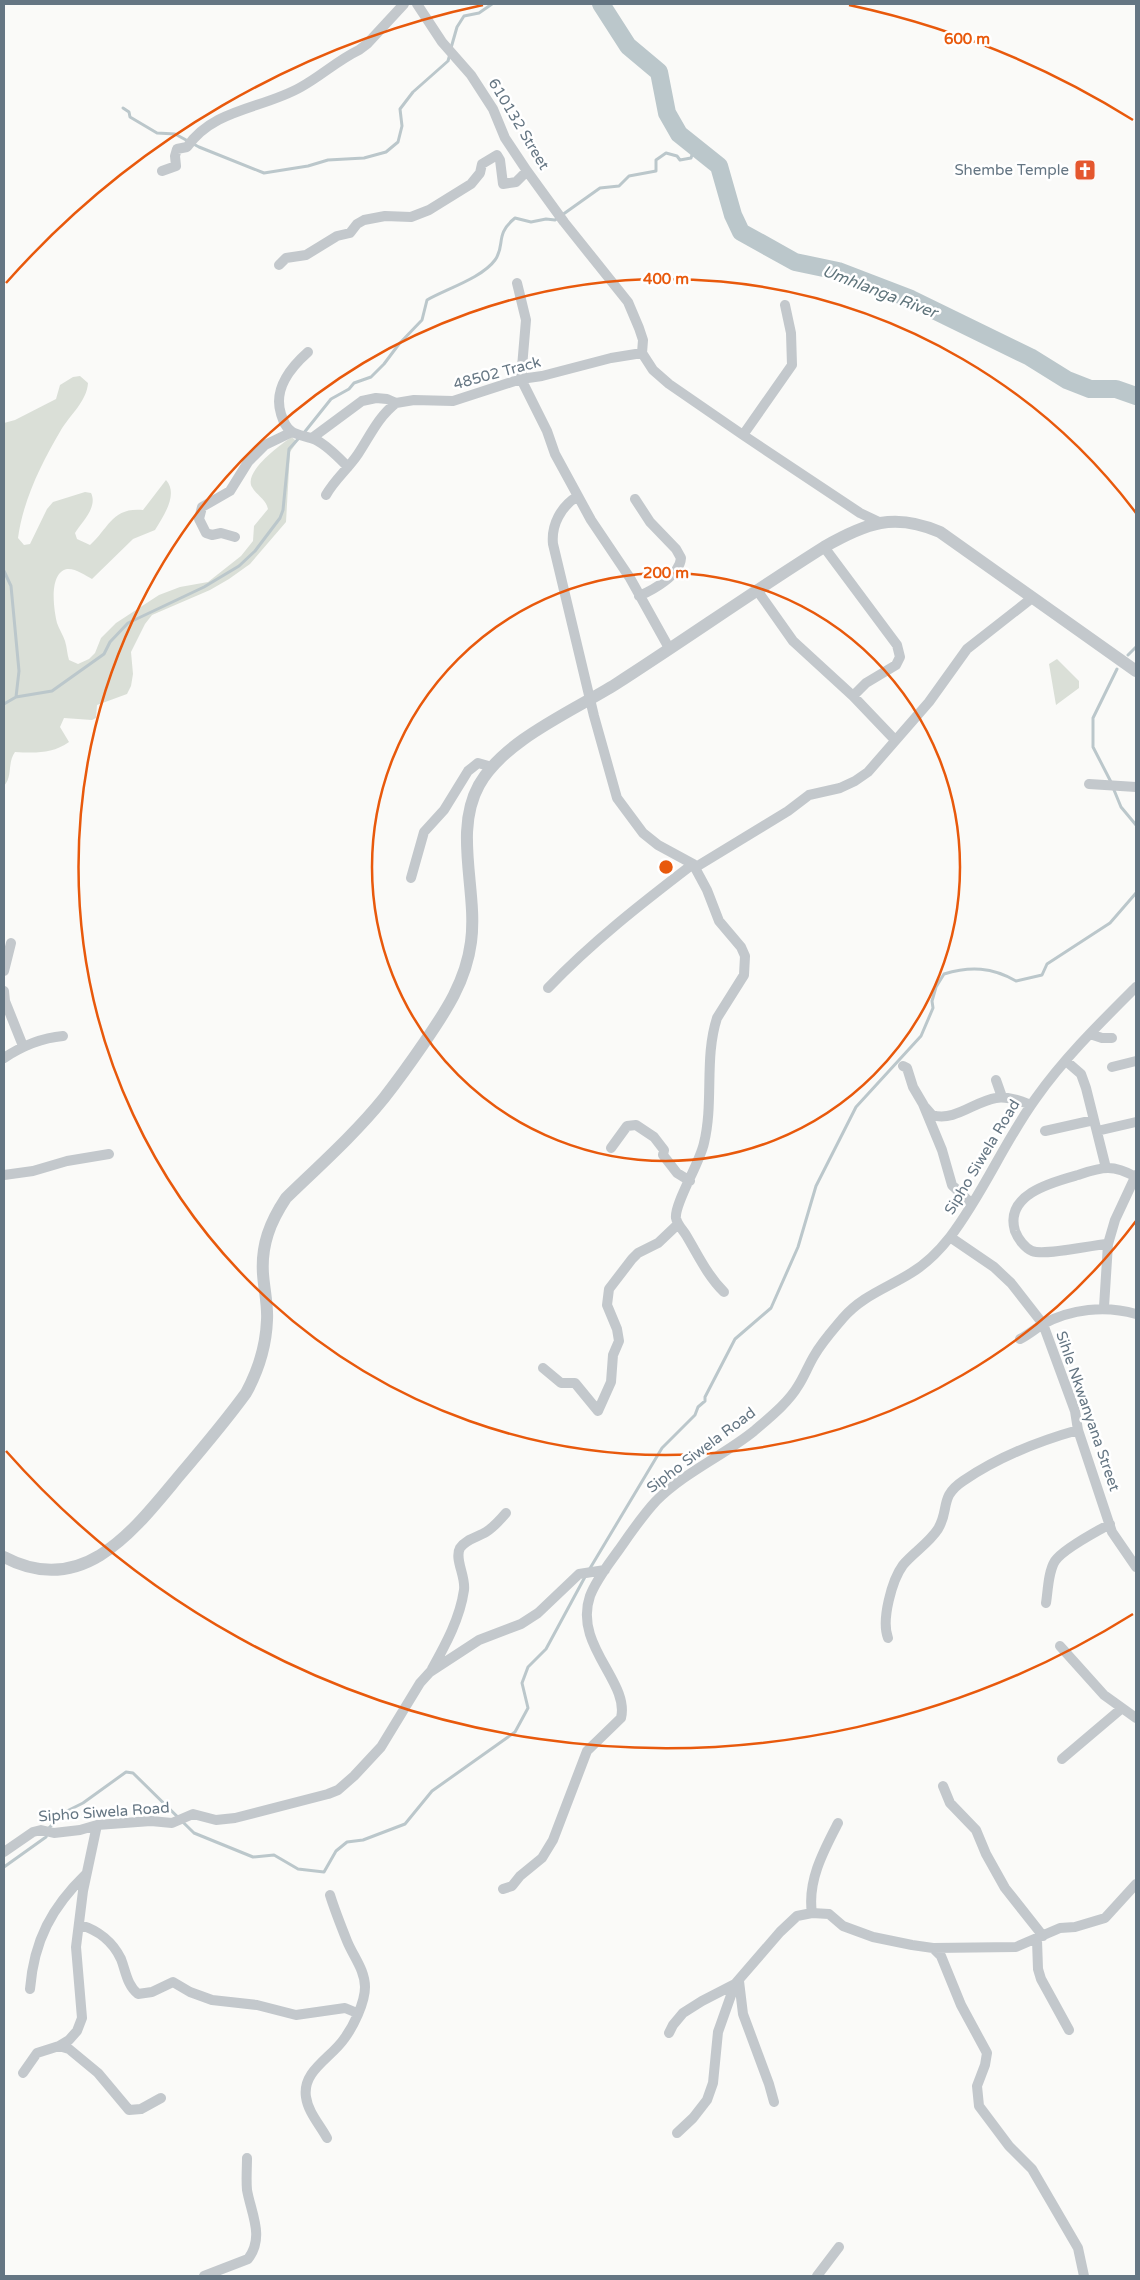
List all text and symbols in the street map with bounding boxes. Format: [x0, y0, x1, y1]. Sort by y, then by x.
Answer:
text: 600 m [944, 30, 990, 48]
street label: 610132 Street [485, 75, 553, 173]
church icon: Shembe Temple [1073, 158, 1097, 182]
place label: Shembe Temple [955, 161, 1069, 179]
water label: Umhlanga River [819, 261, 942, 324]
text: 400 m [643, 270, 689, 288]
street label: 48502 Track [451, 353, 543, 393]
text: 200 m [643, 564, 689, 582]
centre of rings [657, 858, 675, 876]
street label: Sipho Siwela Road [940, 1096, 1024, 1218]
street label: Sihle Nkwanyana Street [1052, 1329, 1124, 1494]
street label: Sipho Siwela Road [643, 1403, 759, 1497]
street label: Sipho Siwela Road [38, 1798, 170, 1826]

